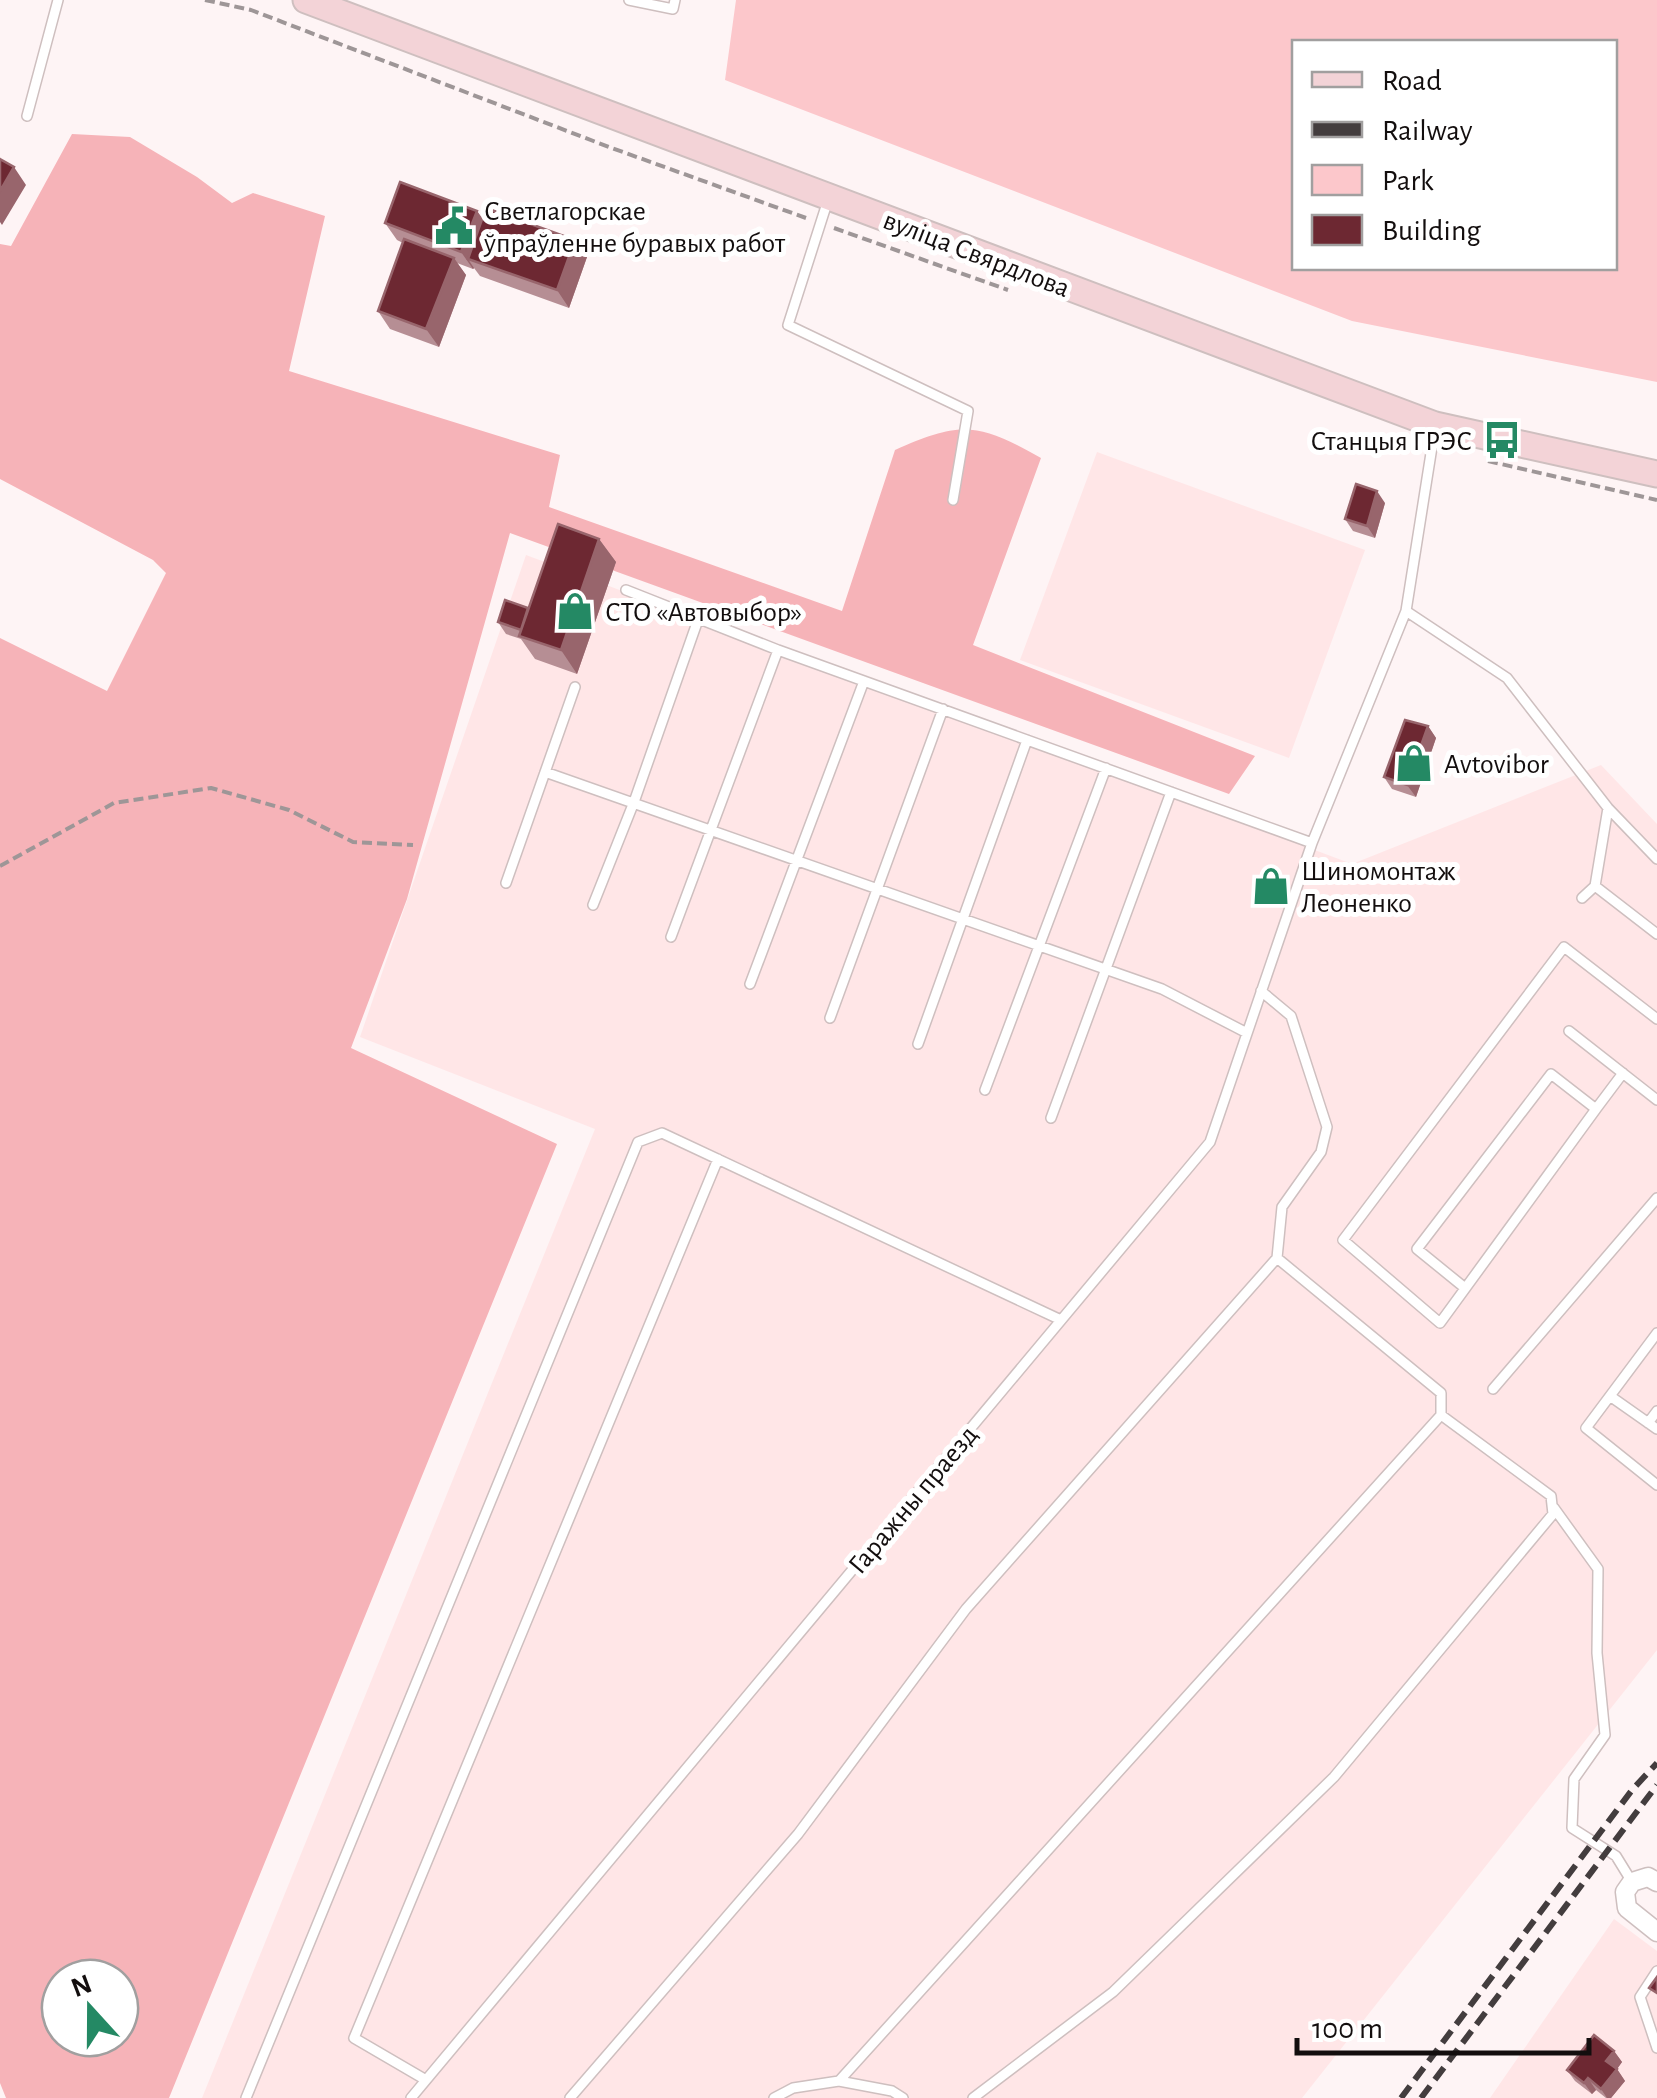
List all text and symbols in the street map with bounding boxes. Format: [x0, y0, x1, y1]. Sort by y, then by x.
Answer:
legend [1292, 40, 1617, 270]
text: Road [1382, 66, 1442, 96]
text: Railway [1382, 116, 1473, 146]
text: Park [1382, 166, 1434, 196]
place label: Светлагорскае ўпраўленне буравых работ [483, 198, 786, 258]
public building icon: Светлагорскае ўпраўленне буравых работ [433, 205, 475, 247]
street label: вуліца Свярдлова [879, 206, 1074, 303]
text: Building [1382, 216, 1481, 246]
bus stop icon: Станцыя ГРЭС [1481, 419, 1523, 461]
place label: Станцыя ГРЭС [1310, 428, 1472, 456]
shop icon: СТО «Автовыбор» [554, 590, 596, 632]
place label: СТО «Автовыбор» [605, 599, 802, 627]
shop icon: Avtovibor [1393, 742, 1435, 784]
place label: Avtovibor [1444, 751, 1549, 779]
place label: Шиномонтаж Леоненко [1301, 858, 1456, 918]
shop icon: Шиномонтаж Леоненко [1250, 865, 1292, 907]
street label: Гаражны праезд [844, 1421, 983, 1580]
north arrow [40, 1958, 140, 2058]
text: N [68, 1970, 96, 2003]
scale bar [1297, 1993, 1590, 2055]
text: 100 m [1312, 2014, 1383, 2044]

